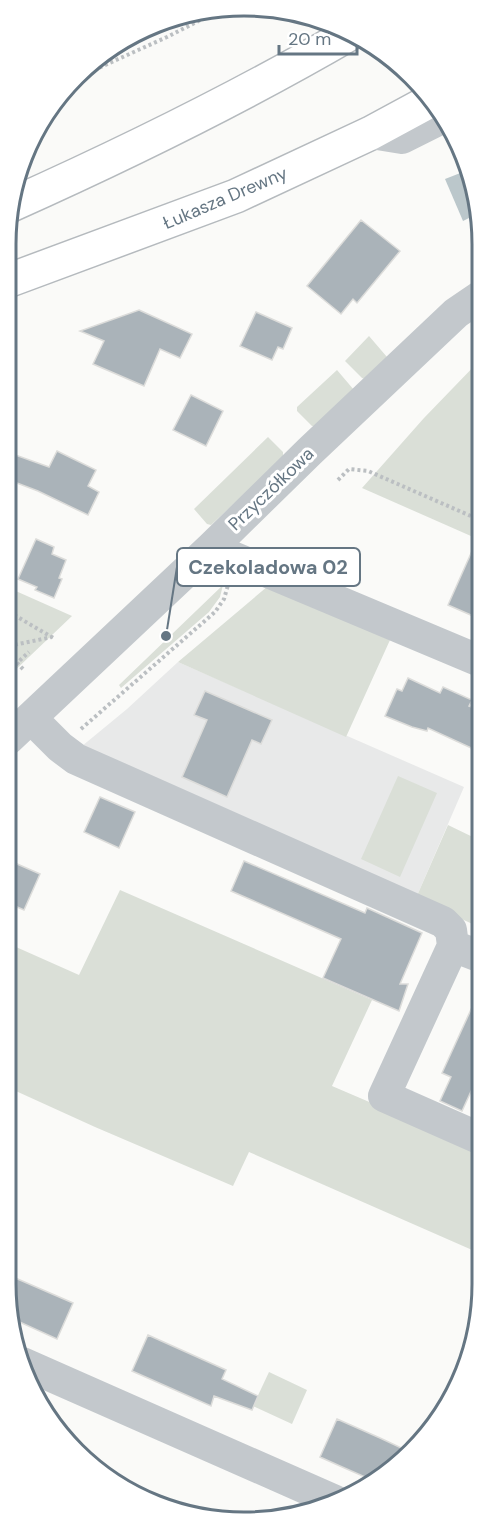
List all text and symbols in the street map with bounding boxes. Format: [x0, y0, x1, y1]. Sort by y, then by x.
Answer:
scale bar [279, 18, 357, 56]
text: 20 m [288, 27, 331, 51]
street label: Łukasza Drewny [159, 161, 291, 235]
street label: Przyczółkowa [223, 442, 319, 536]
callout: Czekoladowa 02 [177, 548, 360, 586]
text: Czekoladowa 02 [188, 554, 348, 580]

